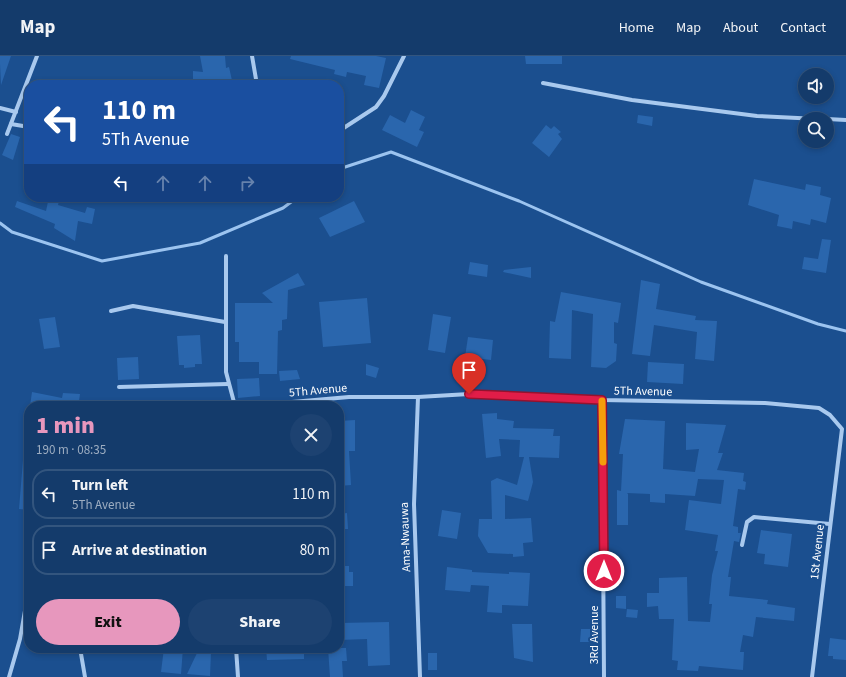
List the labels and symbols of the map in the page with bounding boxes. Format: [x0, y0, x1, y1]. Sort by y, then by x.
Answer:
pin [452, 353, 486, 394]
street label: 5Th Avenue [288, 379, 348, 402]
street label: 5Th Avenue [614, 382, 672, 401]
street label: Ama-Nwauwa [396, 502, 415, 572]
street label: 1St Avenue [806, 524, 829, 581]
position arrow [583, 550, 625, 592]
street label: 3Rd Avenue [586, 606, 603, 664]

